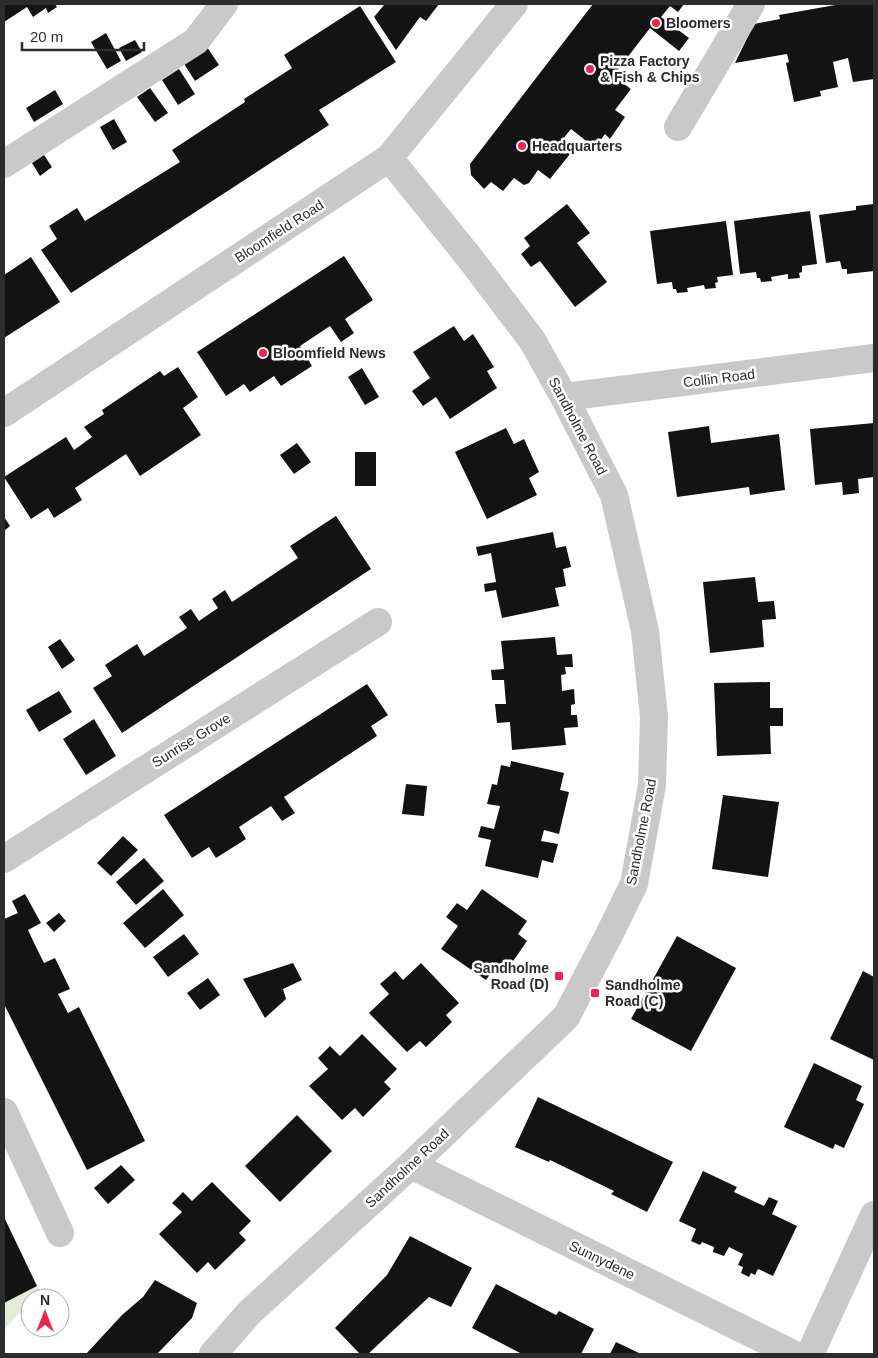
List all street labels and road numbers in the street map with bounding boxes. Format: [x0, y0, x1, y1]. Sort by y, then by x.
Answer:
street label: Bloomfield Road [232, 196, 326, 266]
street label: Collin Road [682, 366, 756, 390]
street label: Sandholme Road [546, 374, 610, 478]
street label: Sunrise Grove [149, 709, 233, 770]
street label: Sandholme Road [623, 777, 659, 887]
street label: Sandholme Road [362, 1125, 452, 1211]
street label: Sunnydene [567, 1237, 638, 1283]

